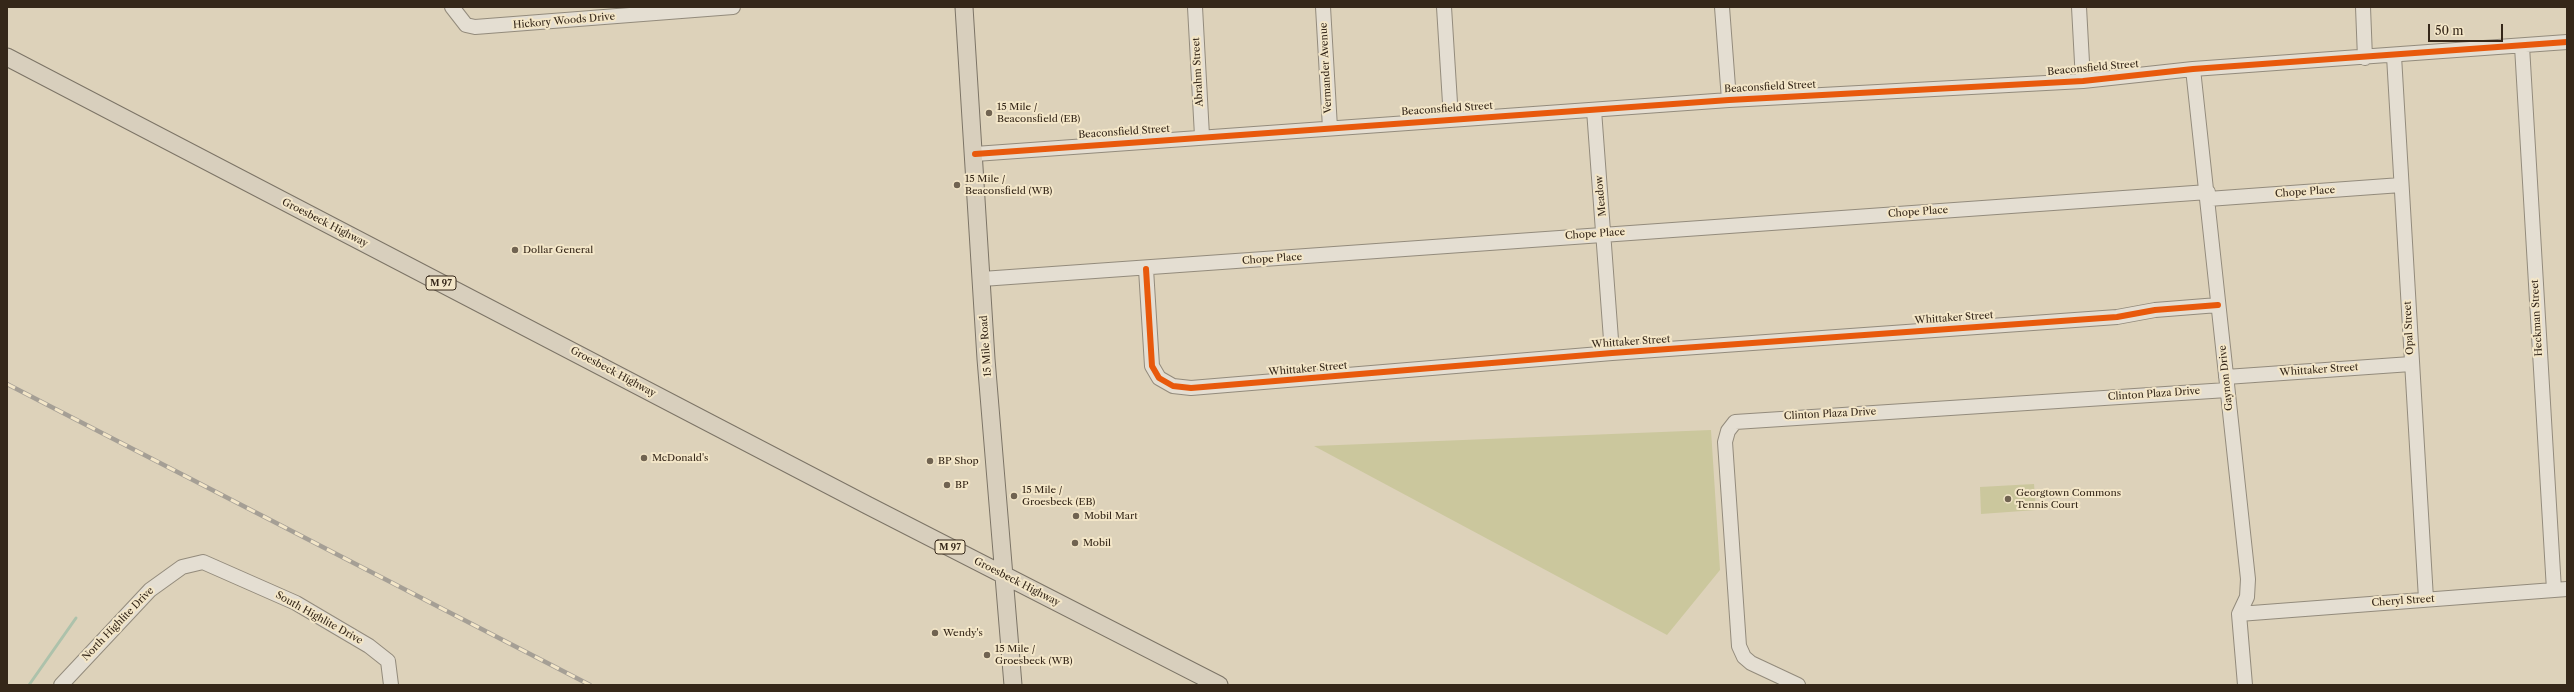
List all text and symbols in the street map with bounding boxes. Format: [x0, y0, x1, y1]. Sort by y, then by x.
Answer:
street label: Hickory Woods Drive [513, 11, 615, 31]
scale bar [2430, 16, 2505, 42]
street label: Vermander Avenue [1318, 22, 1334, 114]
text: 50 m [2435, 23, 2464, 38]
street label: Abrahm Street [1190, 37, 1206, 107]
street label: Beaconsfield Street [2047, 58, 2139, 78]
street label: Beaconsfield Street [1724, 79, 1816, 95]
street label: Beaconsfield Street [1401, 100, 1493, 118]
place label: 15 Mile / Beaconsfield (EB) [997, 101, 1080, 124]
marker: 15 Mile / Beaconsfield (EB) [984, 108, 994, 118]
street label: Beaconsfield Street [1078, 123, 1170, 141]
place label: 15 Mile / Beaconsfield (WB) [965, 173, 1052, 196]
street label: Meadow [1593, 175, 1609, 217]
marker: 15 Mile / Beaconsfield (WB) [952, 180, 962, 190]
street label: Chope Place [2275, 184, 2335, 200]
street label: Groesbeck Highway [280, 196, 370, 250]
street label: Chope Place [1888, 204, 1948, 220]
street label: Chope Place [1565, 226, 1625, 242]
place label: Dollar General [523, 244, 593, 256]
marker: Dollar General [510, 245, 520, 255]
street label: Chope Place [1242, 251, 1302, 267]
road number: M 97 [426, 276, 456, 290]
street label: Heckman Street [2529, 279, 2545, 357]
street label: Opal Street [2402, 301, 2416, 355]
street label: Whittaker Street [1914, 309, 1994, 327]
street label: 15 Mile Road [978, 315, 994, 377]
street label: Whittaker Street [1591, 333, 1671, 351]
street label: Groesbeck Highway [568, 344, 658, 400]
street label: Gaynon Drive [2217, 345, 2235, 411]
street label: Whittaker Street [1268, 360, 1348, 378]
street label: Whittaker Street [2279, 361, 2359, 379]
street label: Clinton Plaza Drive [2107, 385, 2201, 403]
street label: Clinton Plaza Drive [1783, 406, 1877, 422]
place label: McDonald's [652, 452, 708, 464]
marker: McDonald's [639, 453, 649, 463]
place label: BP Shop [938, 455, 979, 467]
marker: BP Shop [925, 456, 935, 466]
place label: BP [955, 479, 969, 491]
marker: BP [942, 480, 952, 490]
place label: 15 Mile / Groesbeck (EB) [1022, 484, 1095, 508]
place label: Georgtown Commons Tennis Court [2016, 487, 2121, 510]
marker: 15 Mile / Groesbeck (EB) [1009, 491, 1019, 501]
marker: Georgtown Commons Tennis Court [2003, 494, 2013, 504]
place label: Mobil Mart [1084, 510, 1138, 522]
marker: Mobil Mart [1071, 511, 1081, 521]
place label: Mobil [1083, 537, 1111, 549]
marker: Mobil [1070, 538, 1080, 548]
road number: M 97 [935, 540, 965, 554]
street label: Groesbeck Highway [972, 555, 1062, 609]
street label: North Highlite Drive [80, 585, 156, 663]
street label: South Highlite Drive [273, 589, 365, 647]
street label: Cheryl Street [2371, 593, 2435, 609]
place label: Wendy's [943, 627, 983, 639]
marker: Wendy's [930, 628, 940, 638]
place label: 15 Mile / Groesbeck (WB) [995, 643, 1072, 666]
marker: 15 Mile / Groesbeck (WB) [982, 650, 992, 660]

